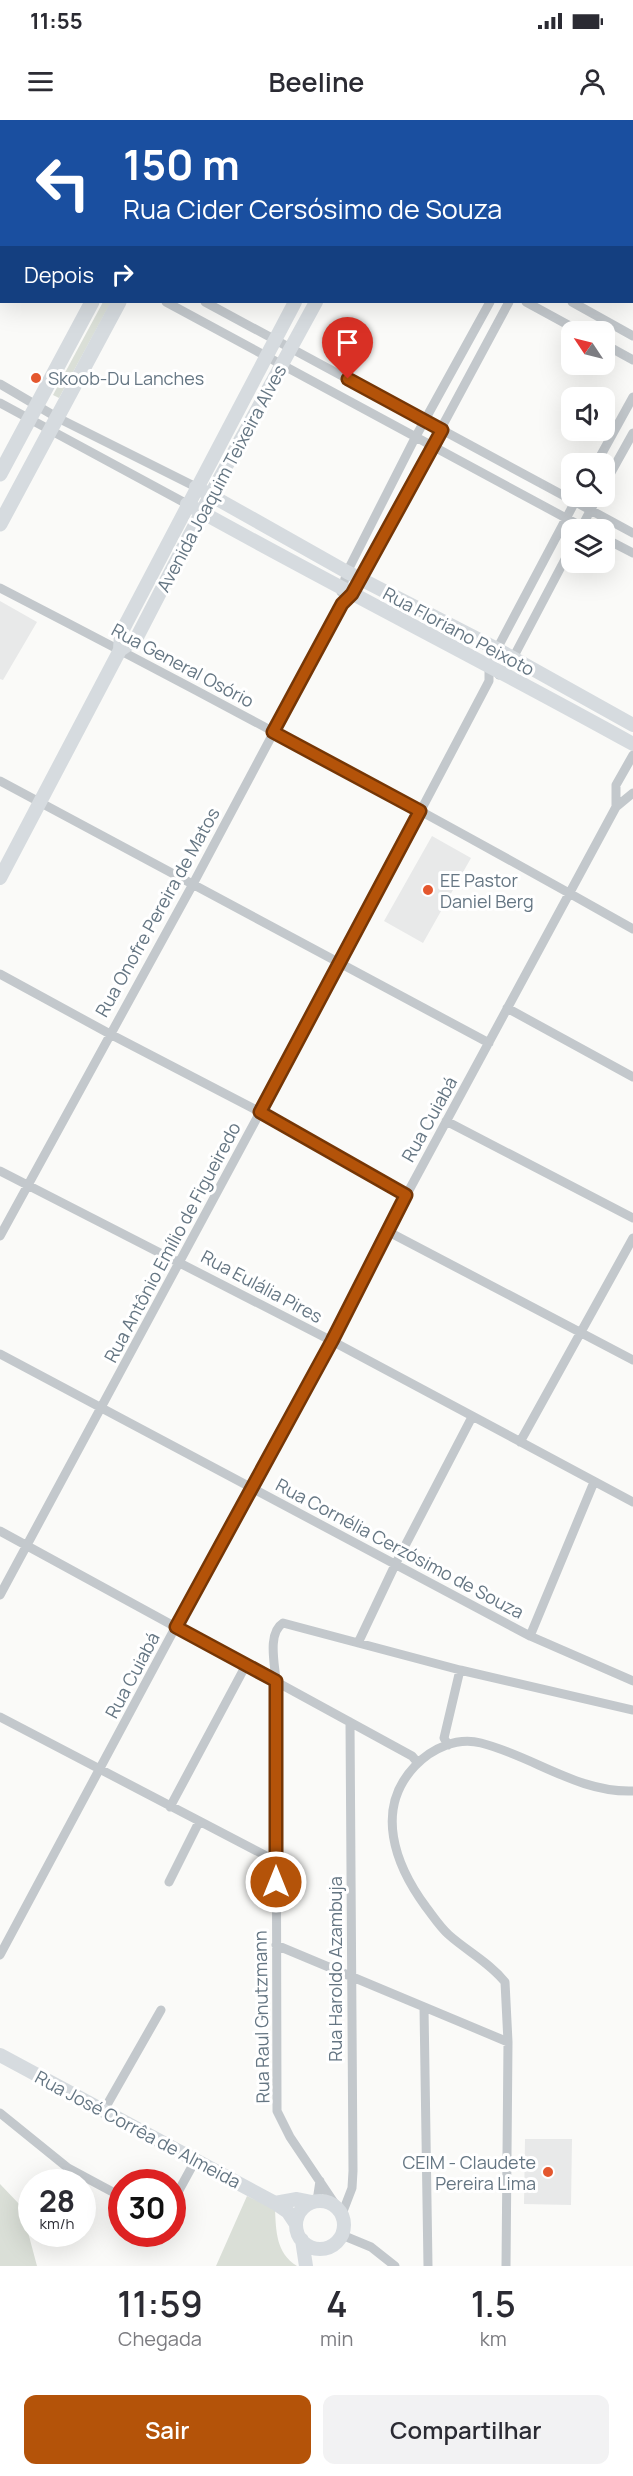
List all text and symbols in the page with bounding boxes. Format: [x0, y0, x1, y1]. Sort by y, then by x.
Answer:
text: 11:55 [30, 6, 83, 36]
text: Beeline [269, 63, 364, 100]
icon: menu [24, 65, 57, 98]
icon: person [576, 65, 609, 98]
text: 150 m [123, 135, 240, 193]
icon: left [24, 144, 102, 222]
text: Rua Cider Cersósimo de Souza [123, 190, 502, 227]
icon: right [106, 258, 139, 291]
text: Depois [24, 260, 94, 290]
pin [322, 317, 373, 379]
north arrow [561, 321, 615, 375]
map controls [561, 321, 615, 573]
icon: arrive [331, 326, 364, 359]
street label: Avenida Joaquim Teixeira Alves [151, 360, 291, 596]
place label: Skoob-Du Lanches [48, 366, 204, 390]
marker: Skoob-Du Lanches [29, 371, 43, 385]
button: sound [561, 387, 615, 441]
button: search [561, 453, 615, 507]
button: layers [561, 519, 615, 573]
street label: Rua Floriano Peixoto [379, 581, 539, 681]
street label: Rua General Osório [108, 617, 258, 713]
street label: Rua Onofre Pereira de Matos [89, 803, 225, 1021]
place label: EE Pastor Daniel Berg [440, 868, 534, 913]
marker: EE Pastor Daniel Berg [421, 883, 435, 897]
street label: Rua Cuiabá [396, 1072, 462, 1166]
street label: Rua Antônio Emílio de Figueiredo [98, 1118, 246, 1366]
street label: Rua Eulália Pires [197, 1244, 327, 1328]
street label: Rua Cornélia Cerzósimo de Souza [272, 1472, 528, 1624]
street label: Rua Cuiabá [99, 1628, 165, 1722]
position arrow [244, 1850, 308, 1914]
street label: Rua Haroldo Azambuja [323, 1876, 347, 2062]
street label: Rua Raul Gnutzmann [247, 1930, 275, 2104]
street label: Rua José Corrêa de Almeida [31, 2065, 245, 2193]
place label: CEIM - Claudete Pereira Lima [402, 2150, 536, 2195]
marker: CEIM - Claudete Pereira Lima [541, 2165, 555, 2179]
speed limit sign: 30 [108, 2169, 186, 2247]
text: 28 [39, 2180, 75, 2221]
text: km/h [40, 2213, 74, 2234]
text: 11:59 [117, 2279, 203, 2328]
text: 4 [326, 2279, 348, 2328]
text: 1.5 [471, 2279, 516, 2328]
text: Chegada [118, 2325, 202, 2352]
text: min [320, 2325, 354, 2352]
text: km [480, 2325, 507, 2352]
button: Sair [24, 2395, 311, 2464]
button: Compartilhar [323, 2395, 609, 2464]

